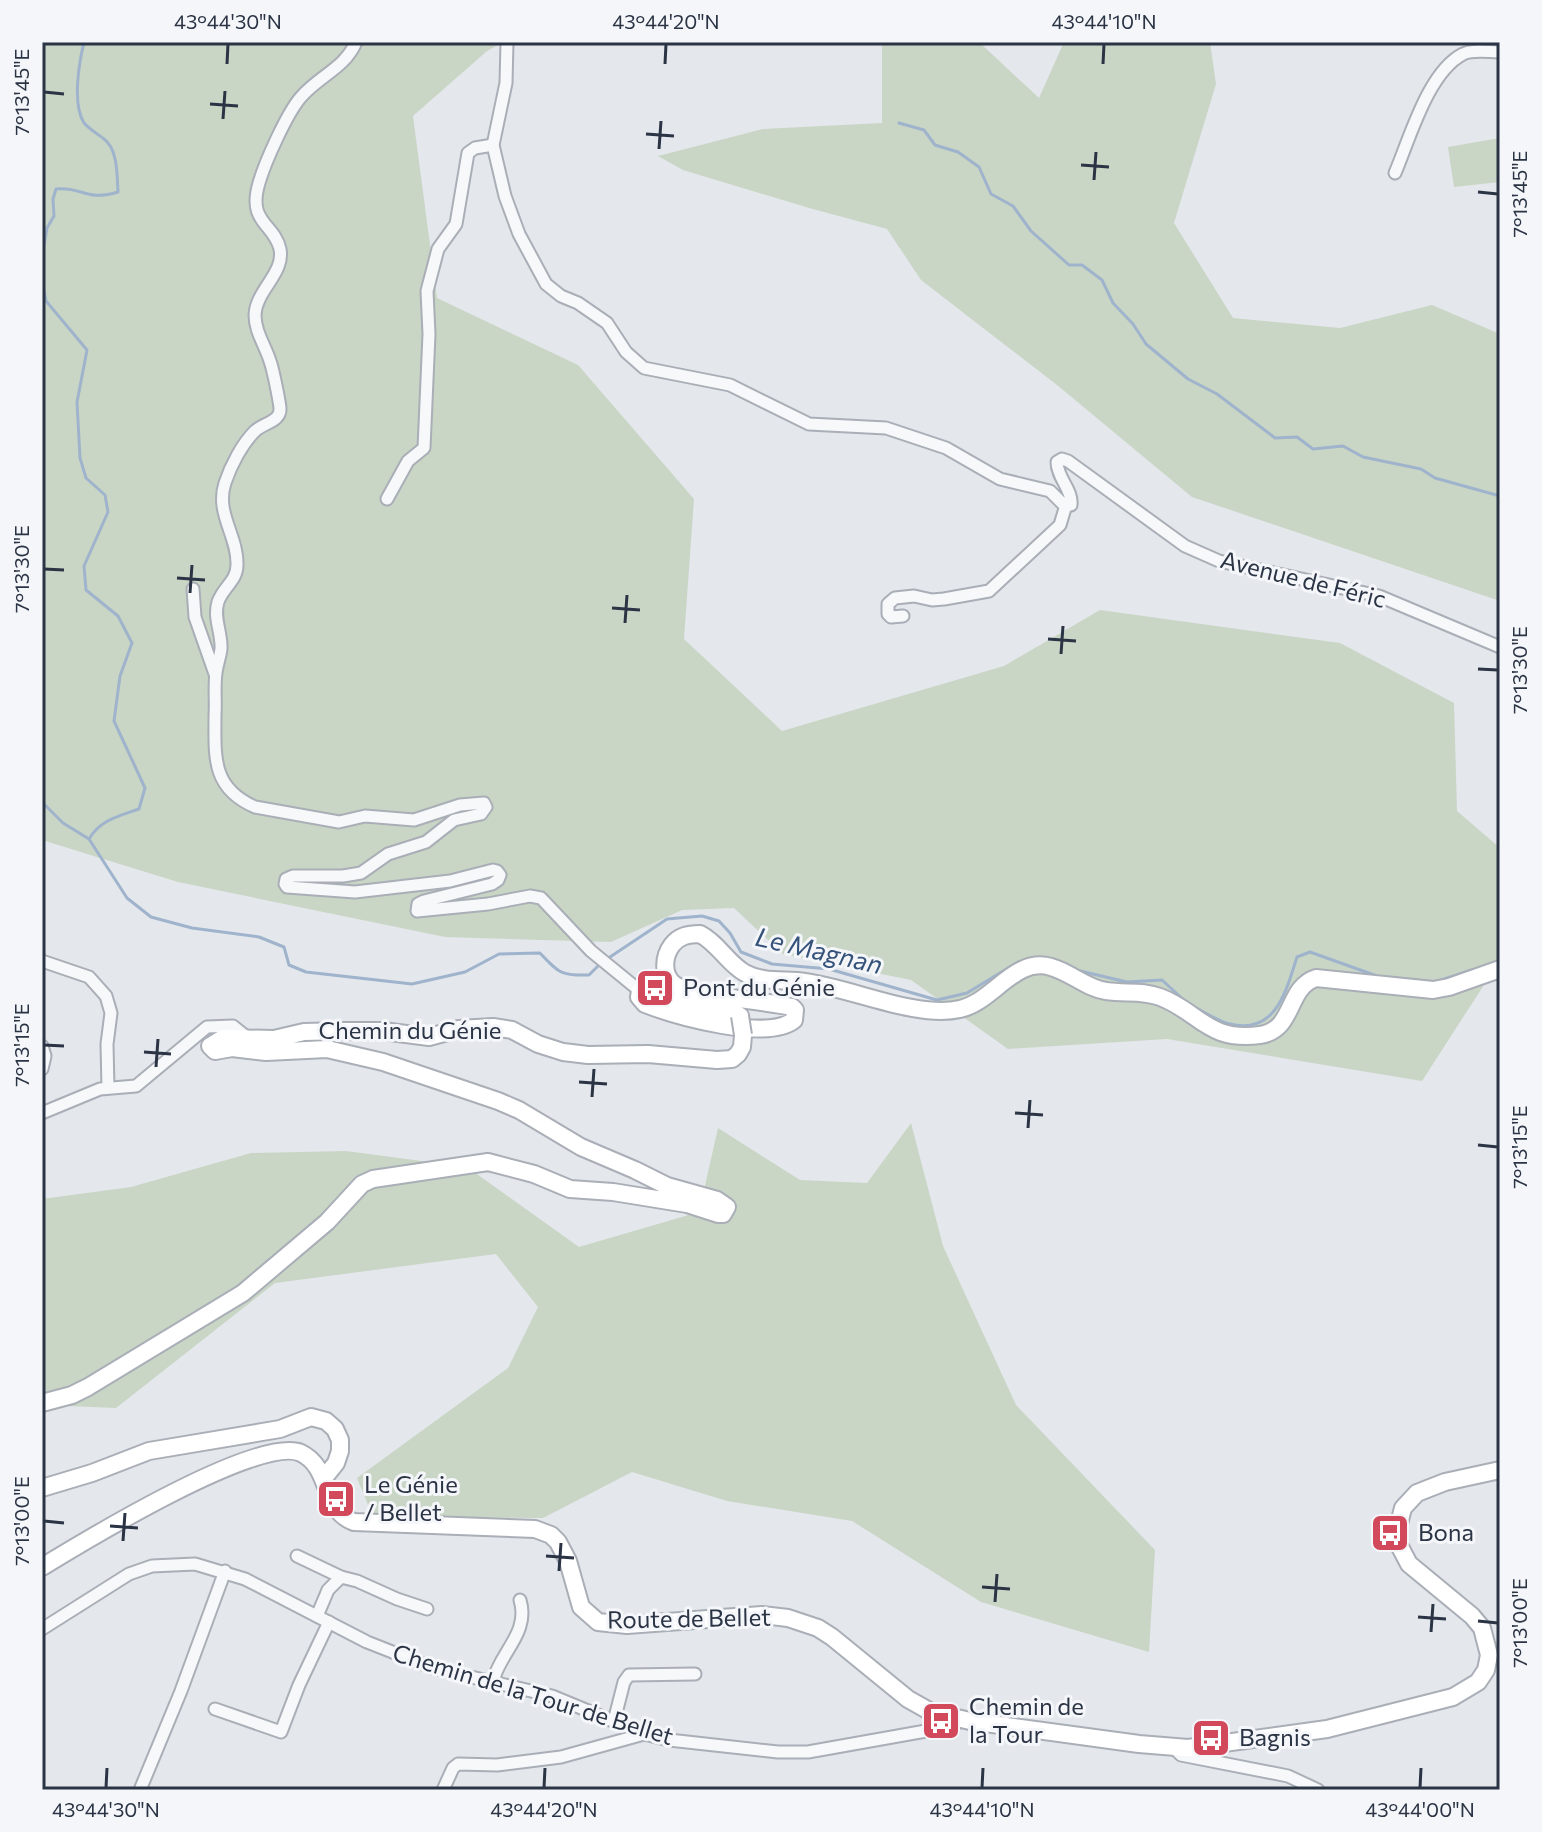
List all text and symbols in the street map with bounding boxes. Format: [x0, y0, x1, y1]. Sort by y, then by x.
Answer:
text: 43°44'30"N [174, 9, 282, 33]
text: 43°44'20"N [612, 9, 720, 33]
text: 43°44'10"N [1052, 9, 1156, 33]
text: 7°13'45"E [9, 49, 33, 135]
text: 7°13'45"E [1507, 151, 1531, 237]
text: 7°13'30"E [9, 525, 33, 613]
street label: Avenue de Féric [1218, 544, 1389, 613]
text: 7°13'30"E [1507, 626, 1531, 714]
water label: Le Magnan [753, 920, 886, 979]
bus stop icon: Pont du Génie [634, 967, 676, 1009]
place label: Pont du Génie [683, 972, 835, 1001]
text: 7°13'15"E [9, 1003, 33, 1087]
street label: Chemin du Génie [318, 1015, 502, 1044]
text: 7°13'15"E [1507, 1105, 1531, 1189]
place label: Le Génie / Bellet [364, 1469, 458, 1526]
text: 7°13'00"E [9, 1476, 33, 1566]
bus stop icon: Le Génie / Bellet [315, 1478, 357, 1520]
bus stop icon: Bona [1369, 1512, 1411, 1554]
place label: Bona [1418, 1517, 1474, 1546]
text: 7°13'00"E [1507, 1578, 1531, 1668]
street label: Route de Bellet [607, 1602, 771, 1633]
street label: Chemin de la Tour de Bellet [390, 1637, 677, 1750]
place label: Chemin de la Tour [969, 1691, 1084, 1748]
bus stop icon: Chemin de la Tour [920, 1700, 962, 1742]
bus stop icon: Bagnis [1190, 1717, 1232, 1759]
place label: Bagnis [1239, 1722, 1311, 1751]
text: 43°44'30"N [52, 1797, 160, 1821]
text: 43°44'20"N [490, 1797, 598, 1821]
text: 43°44'10"N [930, 1797, 1034, 1821]
text: 43°44'00"N [1365, 1797, 1475, 1821]

